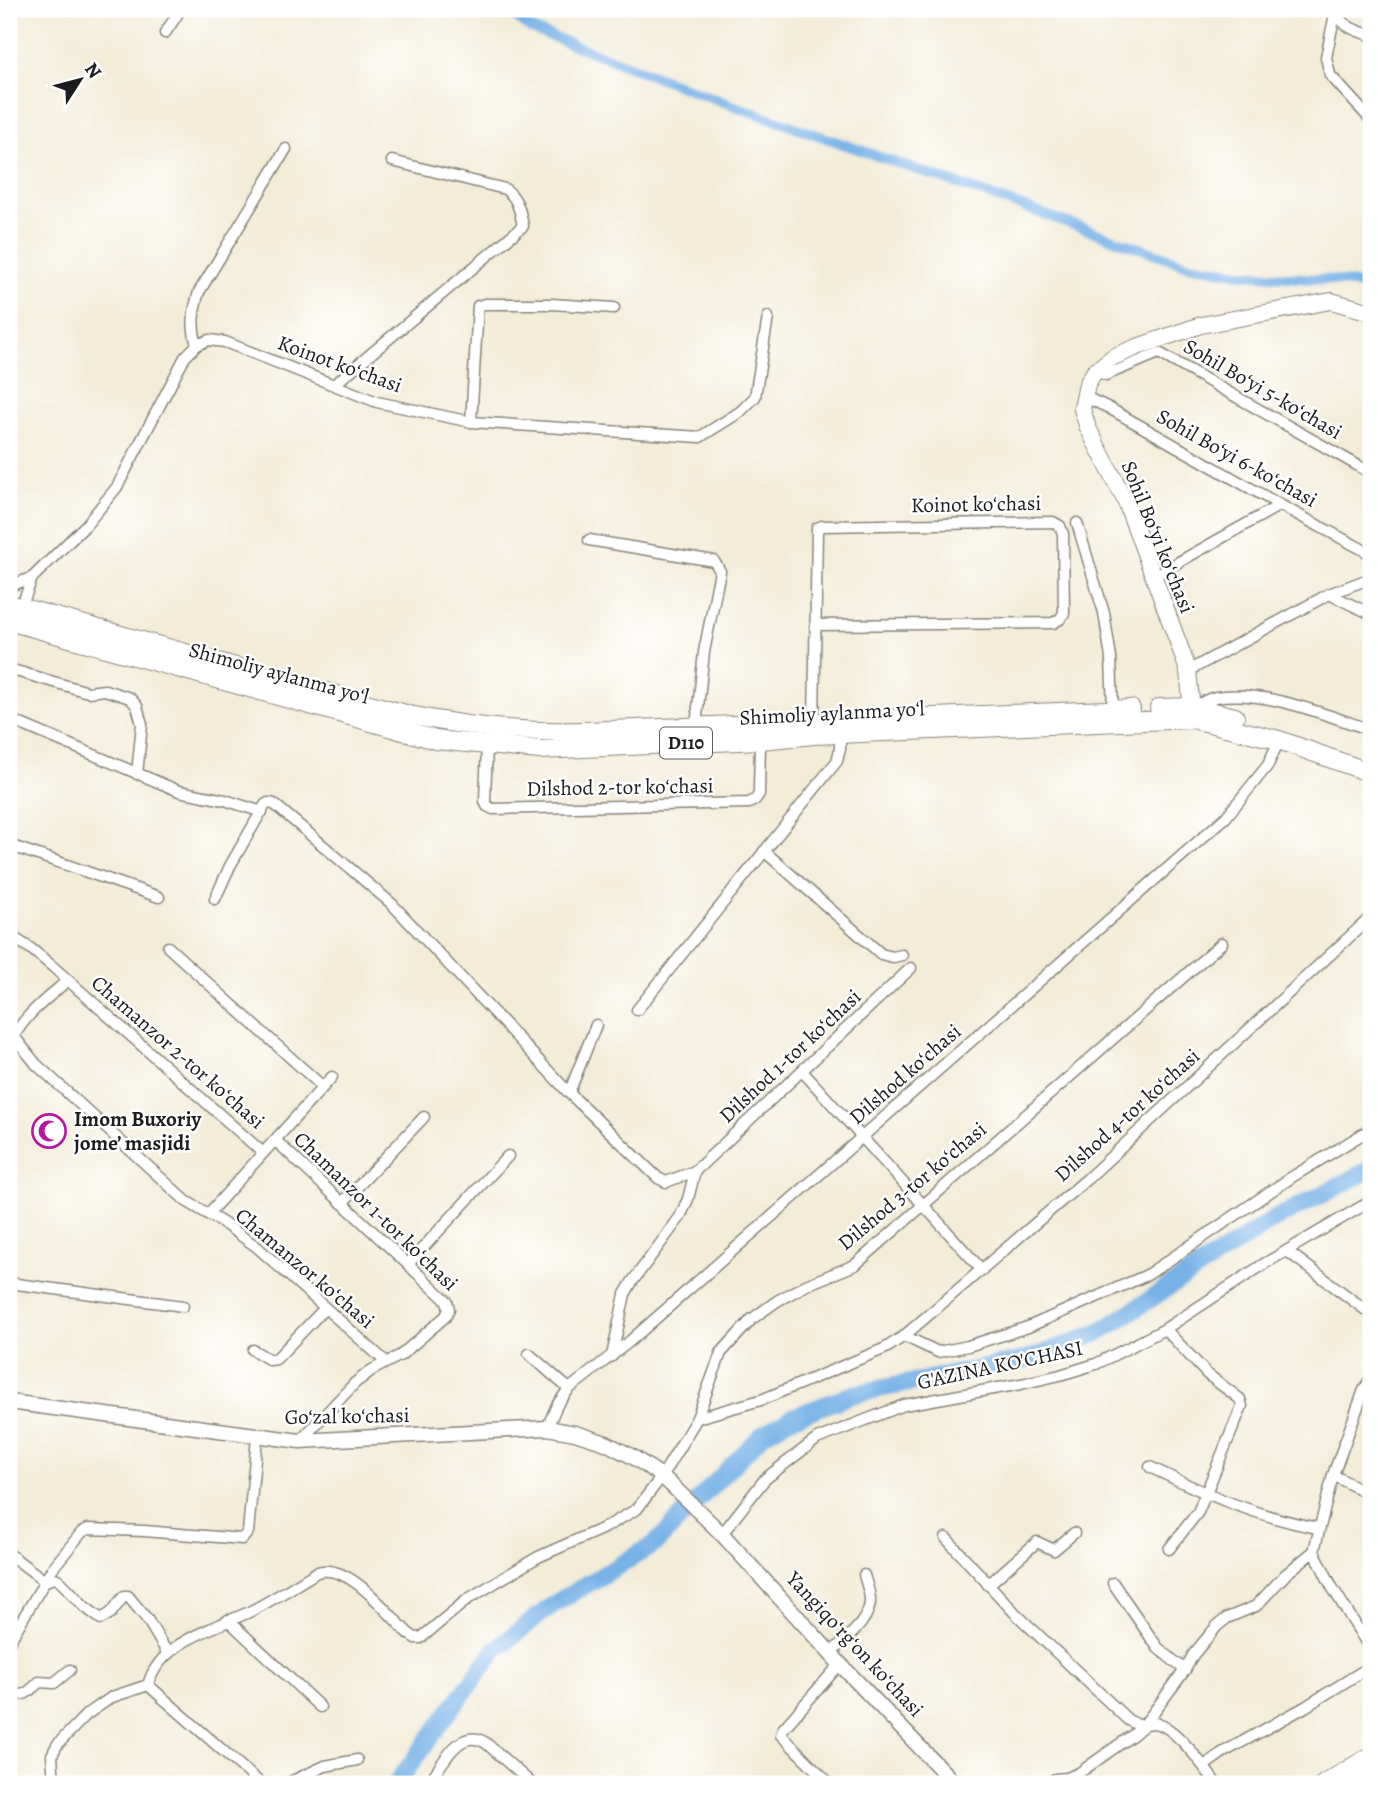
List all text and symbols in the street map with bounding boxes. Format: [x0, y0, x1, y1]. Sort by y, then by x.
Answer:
north arrow [46, 46, 116, 116]
text: N [78, 57, 108, 84]
street label: Koinot koʻchasi [274, 329, 406, 399]
street label: Sohil Boʻyi 5-koʻchasi [1179, 332, 1348, 446]
street label: Sohil Boʻyi 6-koʻchasi [1152, 402, 1322, 514]
street label: Sohil Boʻyi koʻchasi [1115, 457, 1201, 617]
street label: Koinot koʻchasi [911, 489, 1042, 519]
street label: Shimoliy aylanma yoʻl [186, 635, 372, 711]
street label: Shimoliy aylanma yoʻl [739, 694, 925, 732]
road number: D110 [660, 728, 712, 758]
street label: Dilshod 2-tor koʻchasi [526, 771, 714, 803]
street label: Chamanzor 2-tor koʻchasi [85, 969, 271, 1135]
street label: Dilshod 1-tor koʻchasi [713, 983, 867, 1129]
street label: Dilshod koʻchasi [843, 1018, 967, 1130]
street label: Dilshod 4-tor koʻchasi [1048, 1042, 1206, 1188]
place label: Imom Buxoriy jome’ masjidi [74, 1105, 203, 1157]
mosque icon: Imom Buxoriy jome’ masjidi [30, 1112, 68, 1150]
street label: Dilshod 3-tor koʻchasi [832, 1115, 992, 1257]
street label: Chamanzor 1-tor koʻchasi [288, 1125, 464, 1297]
street label: Chamanzor koʻchasi [229, 1201, 381, 1335]
street label: G'AZINA KO'CHASI [915, 1334, 1085, 1396]
street label: Goʻzal koʻchasi [284, 1401, 410, 1431]
street label: Yangiqoʻrgʻon koʻchasi [779, 1564, 930, 1723]

